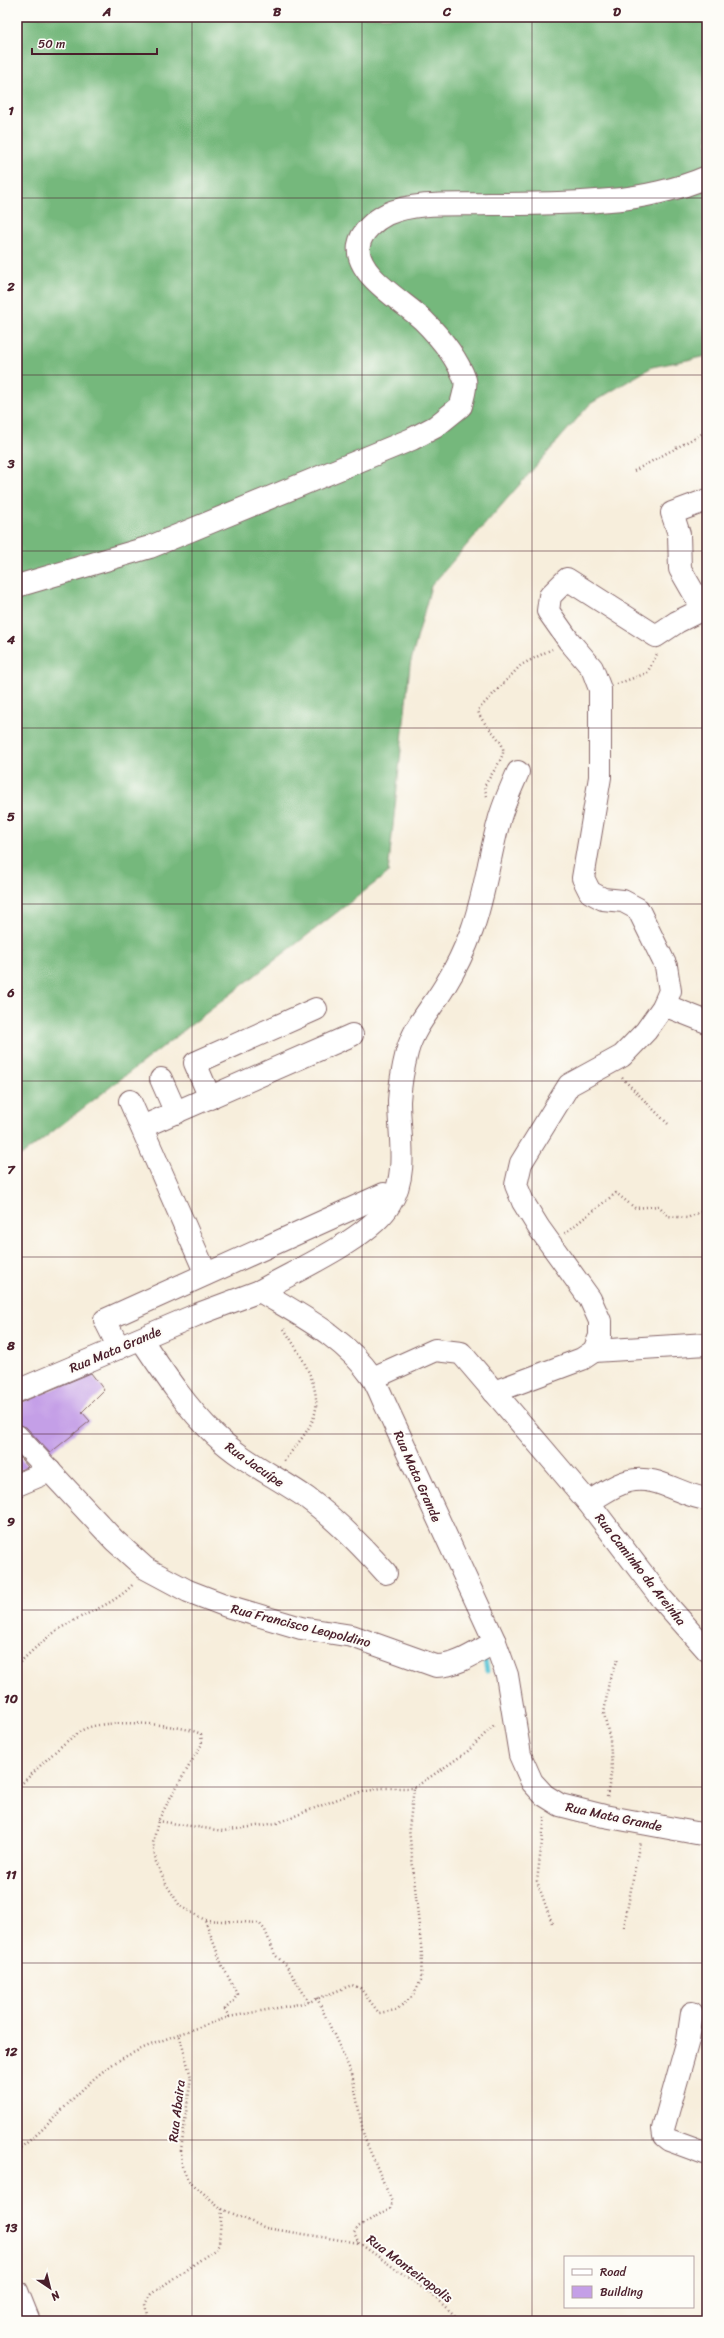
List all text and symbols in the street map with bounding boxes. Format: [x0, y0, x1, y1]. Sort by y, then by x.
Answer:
text: A [102, 0, 111, 23]
text: B [273, 0, 282, 23]
text: C [442, 0, 452, 23]
text: D [613, 0, 621, 23]
scale bar [32, 30, 157, 56]
text: 50 m [38, 33, 65, 55]
text: 1 [8, 99, 14, 122]
text: 2 [6, 275, 15, 298]
text: 3 [6, 452, 15, 475]
text: 4 [6, 628, 16, 651]
text: 5 [7, 805, 15, 828]
text: 6 [6, 981, 15, 1004]
text: 7 [7, 1158, 16, 1181]
street label: Rua Mata Grande [66, 1320, 165, 1379]
text: 8 [6, 1334, 15, 1357]
street label: Rua Mata Grande [387, 1427, 448, 1526]
street label: Rua Jacuípe [220, 1435, 289, 1494]
street label: Rua Caminho da Areinha [589, 1508, 692, 1631]
text: 9 [7, 1510, 15, 1533]
street label: Rua Francisco Leopoldino [229, 1597, 374, 1654]
text: 10 [4, 1687, 18, 1710]
street label: Rua Mata Grande [564, 1795, 664, 1838]
text: 11 [5, 1863, 17, 1886]
text: 12 [4, 2040, 18, 2063]
street label: Rua Abaira [161, 2078, 192, 2143]
text: 13 [5, 2216, 18, 2239]
street label: Rua Monteiropolis [362, 2228, 458, 2309]
legend [564, 2256, 694, 2308]
text: Road [600, 2261, 627, 2283]
north arrow [30, 2268, 70, 2308]
text: Building [600, 2281, 643, 2303]
text: N [47, 2285, 65, 2306]

